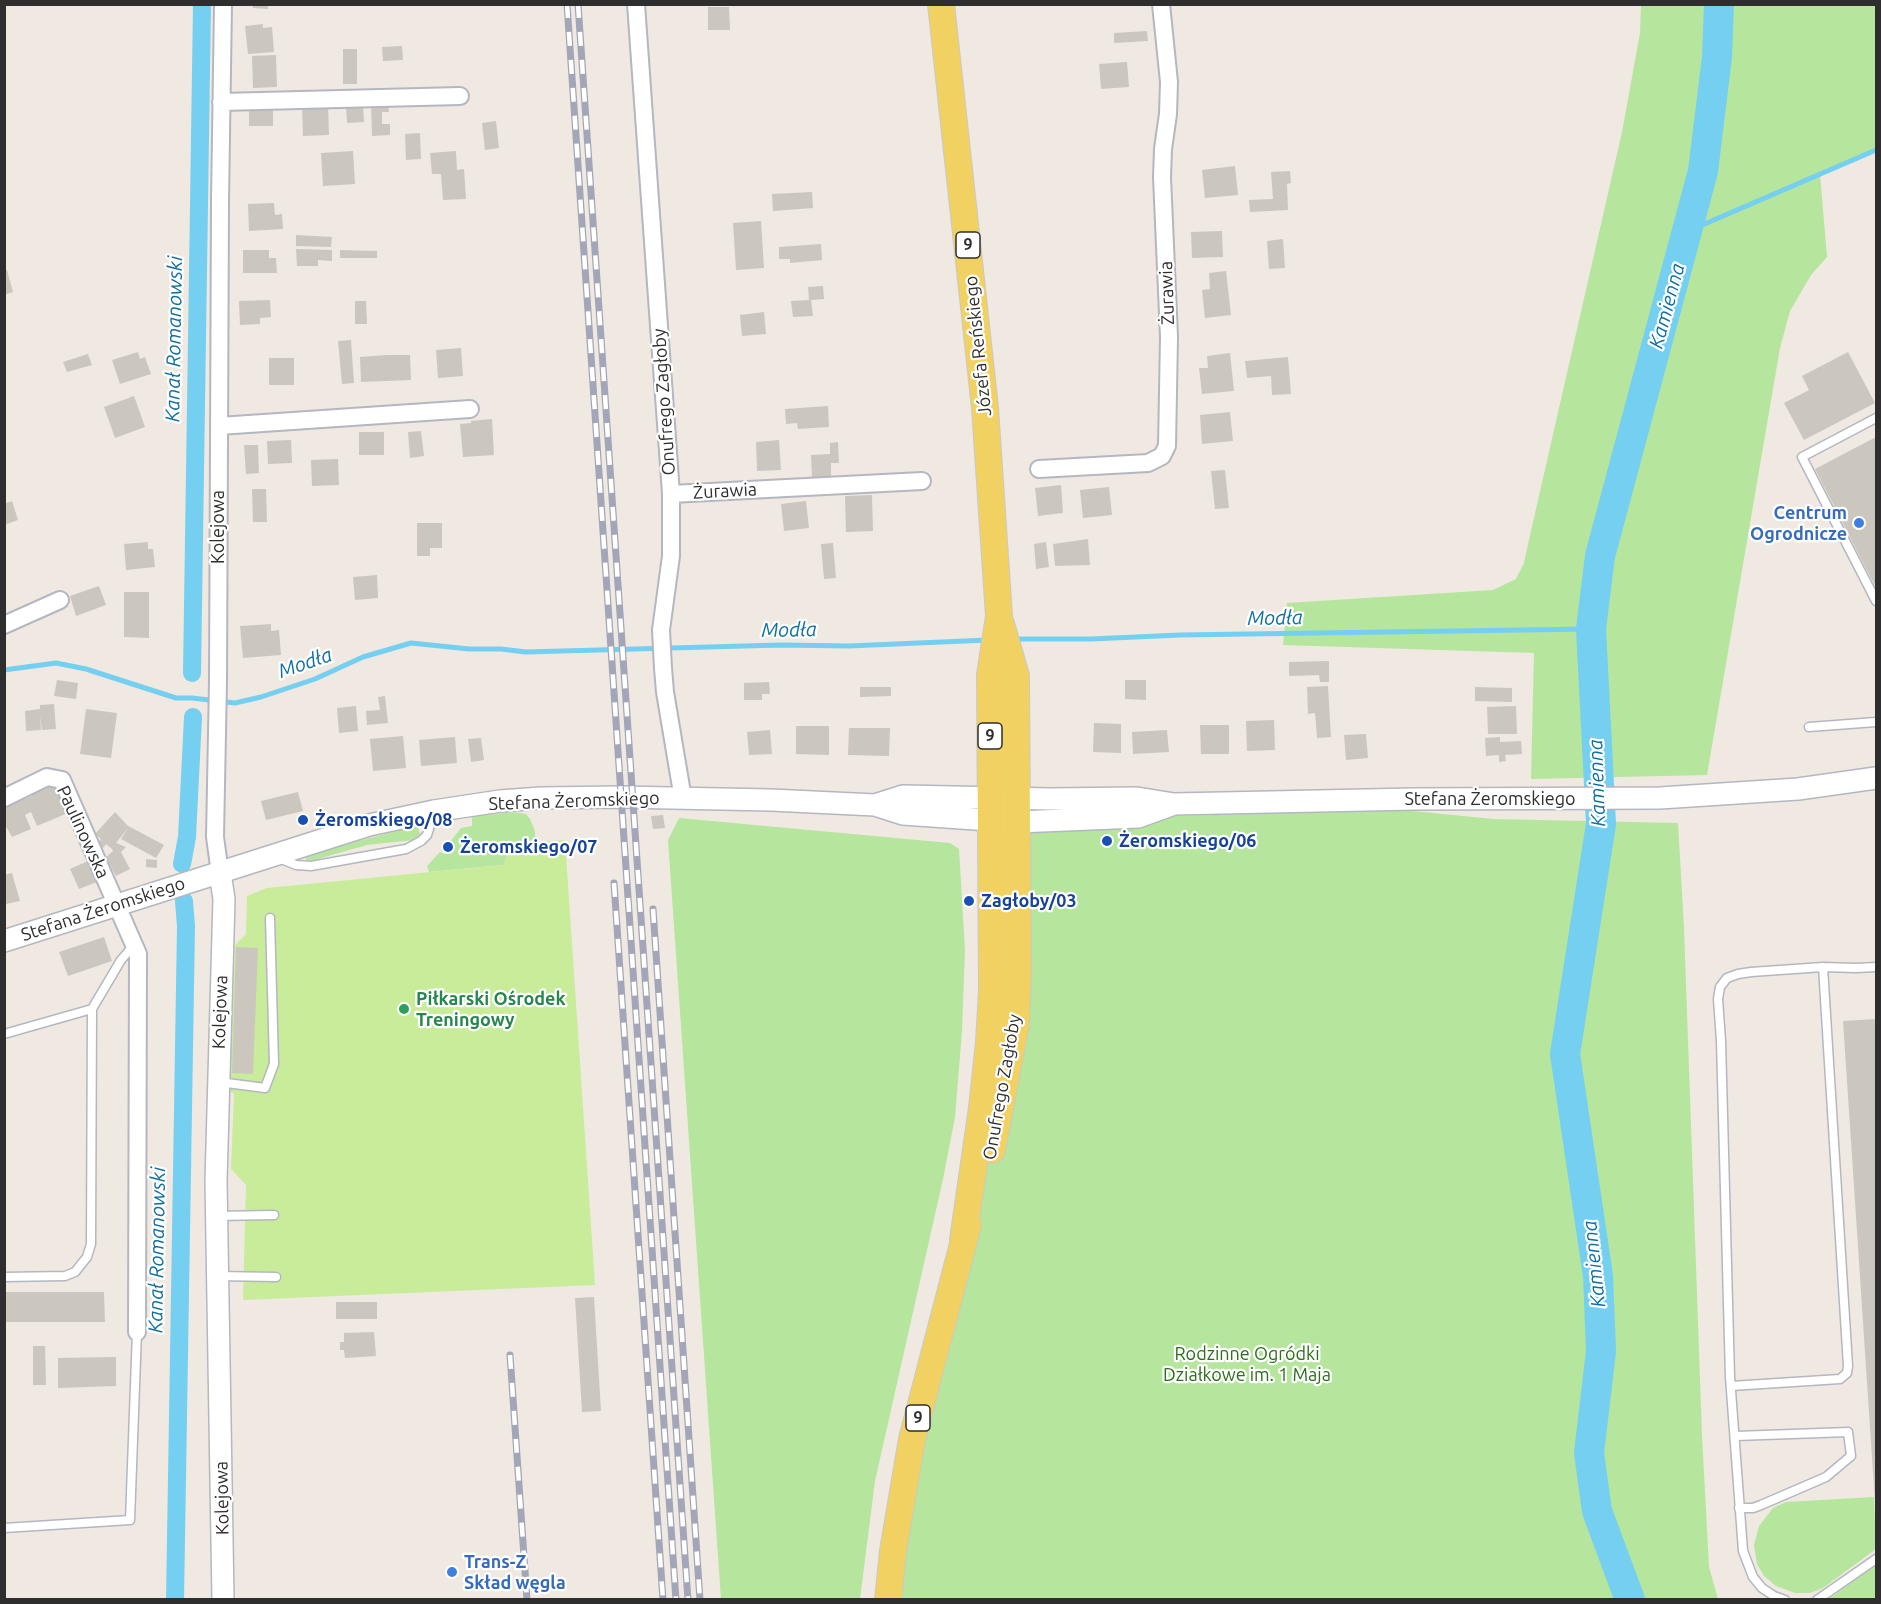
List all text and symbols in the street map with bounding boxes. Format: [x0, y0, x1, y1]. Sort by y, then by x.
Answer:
road number: 9 [956, 232, 980, 258]
water label: Kanał Romanowski [161, 256, 187, 422]
street label: Żurawia [1155, 261, 1179, 325]
water label: Kamienna [1644, 261, 1690, 351]
street label: Józefa Reńskiego [960, 275, 996, 417]
street label: Onufrego Zagłoby [648, 328, 680, 476]
street label: Żurawia [692, 479, 758, 503]
street label: Kolejowa [207, 490, 229, 564]
place label: Centrum Ogrodnicze [1750, 502, 1847, 544]
marker: Centrum Ogrodnicze [1852, 516, 1866, 530]
water label: Modła [1247, 606, 1303, 630]
water label: Modła [761, 618, 817, 642]
water label: Modła [275, 643, 335, 683]
road number: 9 [978, 723, 1002, 749]
water label: Kamienna [1583, 739, 1611, 827]
street label: Paulinowska [52, 782, 114, 882]
street label: Stefana Żeromskiego [488, 787, 660, 815]
street label: Stefana Żeromskiego [1404, 788, 1576, 810]
place label: Żeromskiego/08 [315, 809, 452, 831]
marker: Żeromskiego/08 [296, 813, 310, 827]
place label: Żeromskiego/06 [1119, 830, 1256, 852]
marker: Żeromskiego/06 [1100, 834, 1114, 848]
place label: Żeromskiego/07 [460, 836, 597, 858]
marker: Żeromskiego/07 [441, 840, 455, 854]
street label: Stefana Żeromskiego [18, 872, 188, 946]
place label: Zagłoby/03 [981, 890, 1077, 912]
marker: Zagłoby/03 [962, 894, 976, 908]
street label: Kolejowa [208, 975, 232, 1049]
place label: Piłkarski Ośrodek Treningowy [416, 988, 566, 1030]
marker: Piłkarski Ośrodek Treningowy [397, 1002, 411, 1016]
street label: Onufrego Zagłoby [979, 1013, 1025, 1161]
water label: Kanał Romanowski [144, 1167, 170, 1333]
water label: Kamienna [1578, 1219, 1610, 1309]
park label: Rodzinne Ogródki Działkowe im. 1 Maja [1163, 1343, 1331, 1386]
road number: 9 [906, 1405, 930, 1431]
street label: Kolejowa [211, 1461, 233, 1535]
place label: Trans-Z Skład węgla [464, 1551, 566, 1594]
marker: Trans-Z Skład węgla [445, 1565, 459, 1579]

